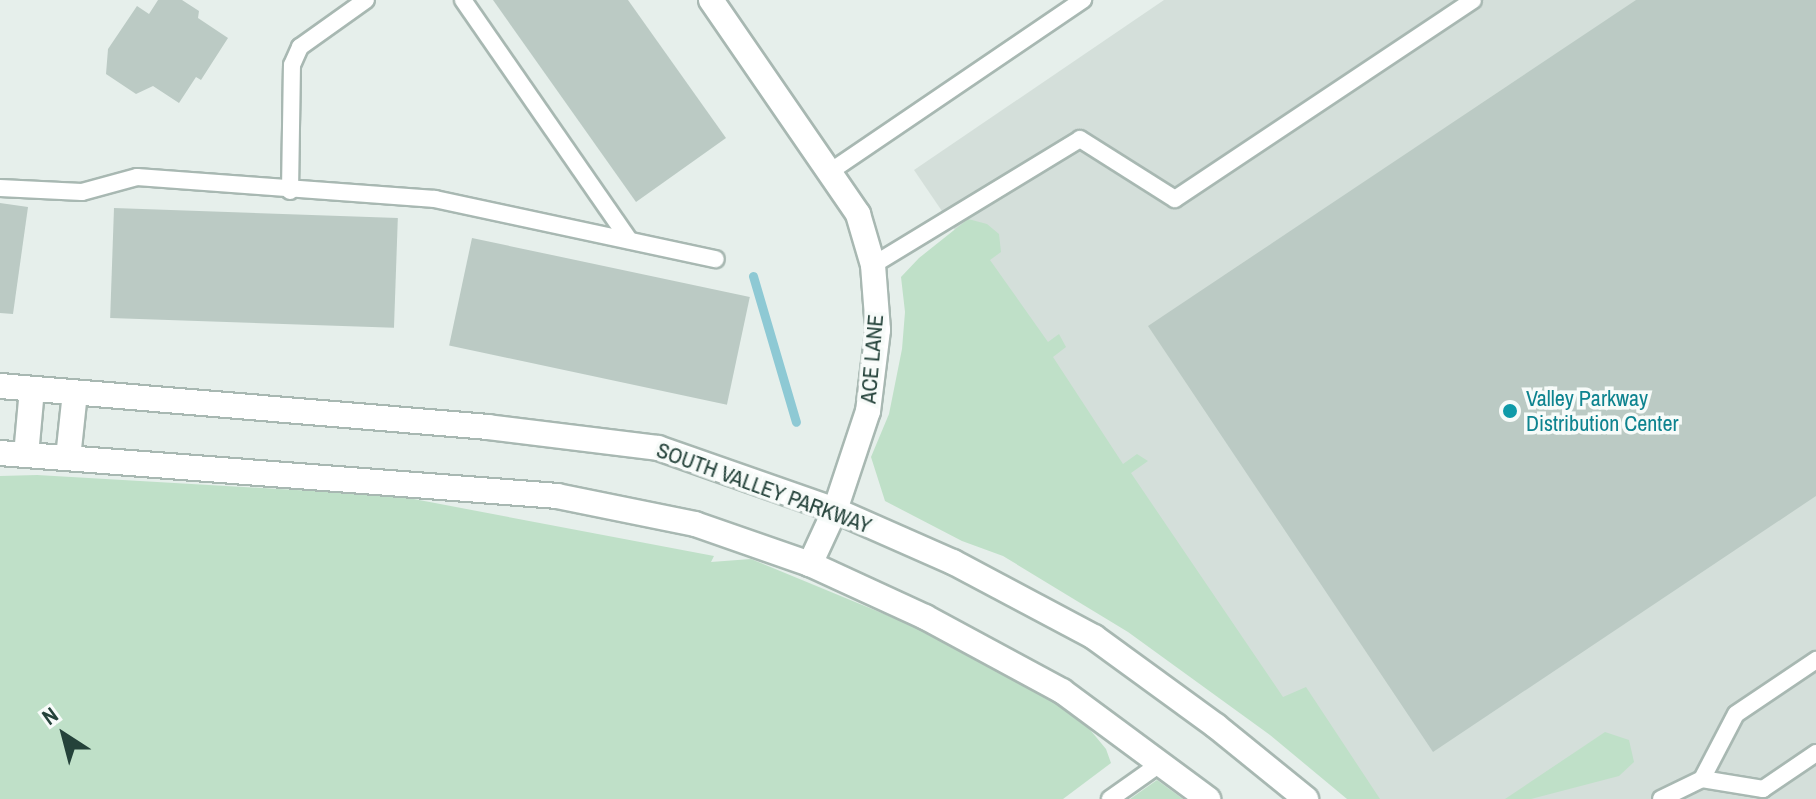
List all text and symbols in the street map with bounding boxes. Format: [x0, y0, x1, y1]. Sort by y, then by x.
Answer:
street label: ACE LANE [855, 313, 889, 405]
place label: Valley Parkway Distribution Center [1526, 385, 1678, 436]
marker: Valley Parkway Distribution Center [1501, 402, 1519, 420]
street label: SOUTH VALLEY PARKWAY [653, 437, 875, 539]
north arrow [24, 695, 104, 775]
text: N [36, 700, 64, 732]

